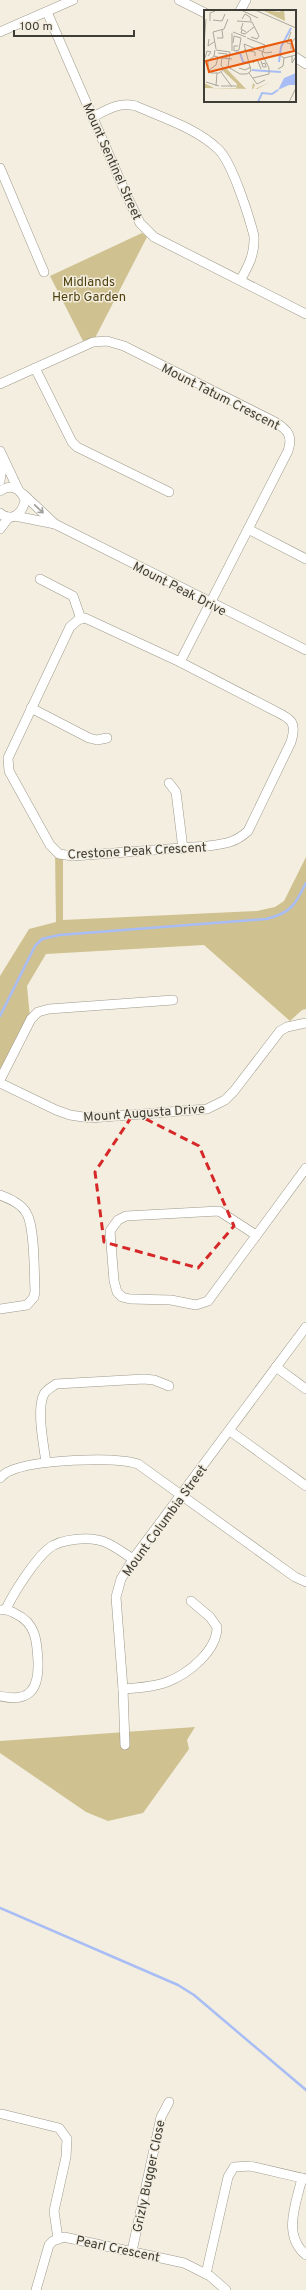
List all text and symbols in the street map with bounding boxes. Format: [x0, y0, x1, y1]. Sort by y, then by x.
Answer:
inset map [204, 10, 296, 102]
scale bar [14, 12, 134, 38]
text: 100 m [20, 19, 53, 35]
street label: Mount Sentinel Street [78, 101, 144, 223]
park label: Midlands Herb Garden [52, 275, 126, 306]
street label: Mount Tatum Crescent [158, 361, 282, 435]
one-way arrow [34, 504, 44, 514]
street label: Mount Peak Drive [130, 559, 229, 620]
street label: Crestone Peak Crescent [67, 840, 207, 864]
street label: Mount Augusta Drive [83, 1102, 205, 1126]
street label: Mount Columbia Street [120, 1462, 212, 1580]
street label: Grizly Bugger Close [130, 2119, 170, 2234]
street label: Pearl Crescent [74, 2233, 161, 2267]

